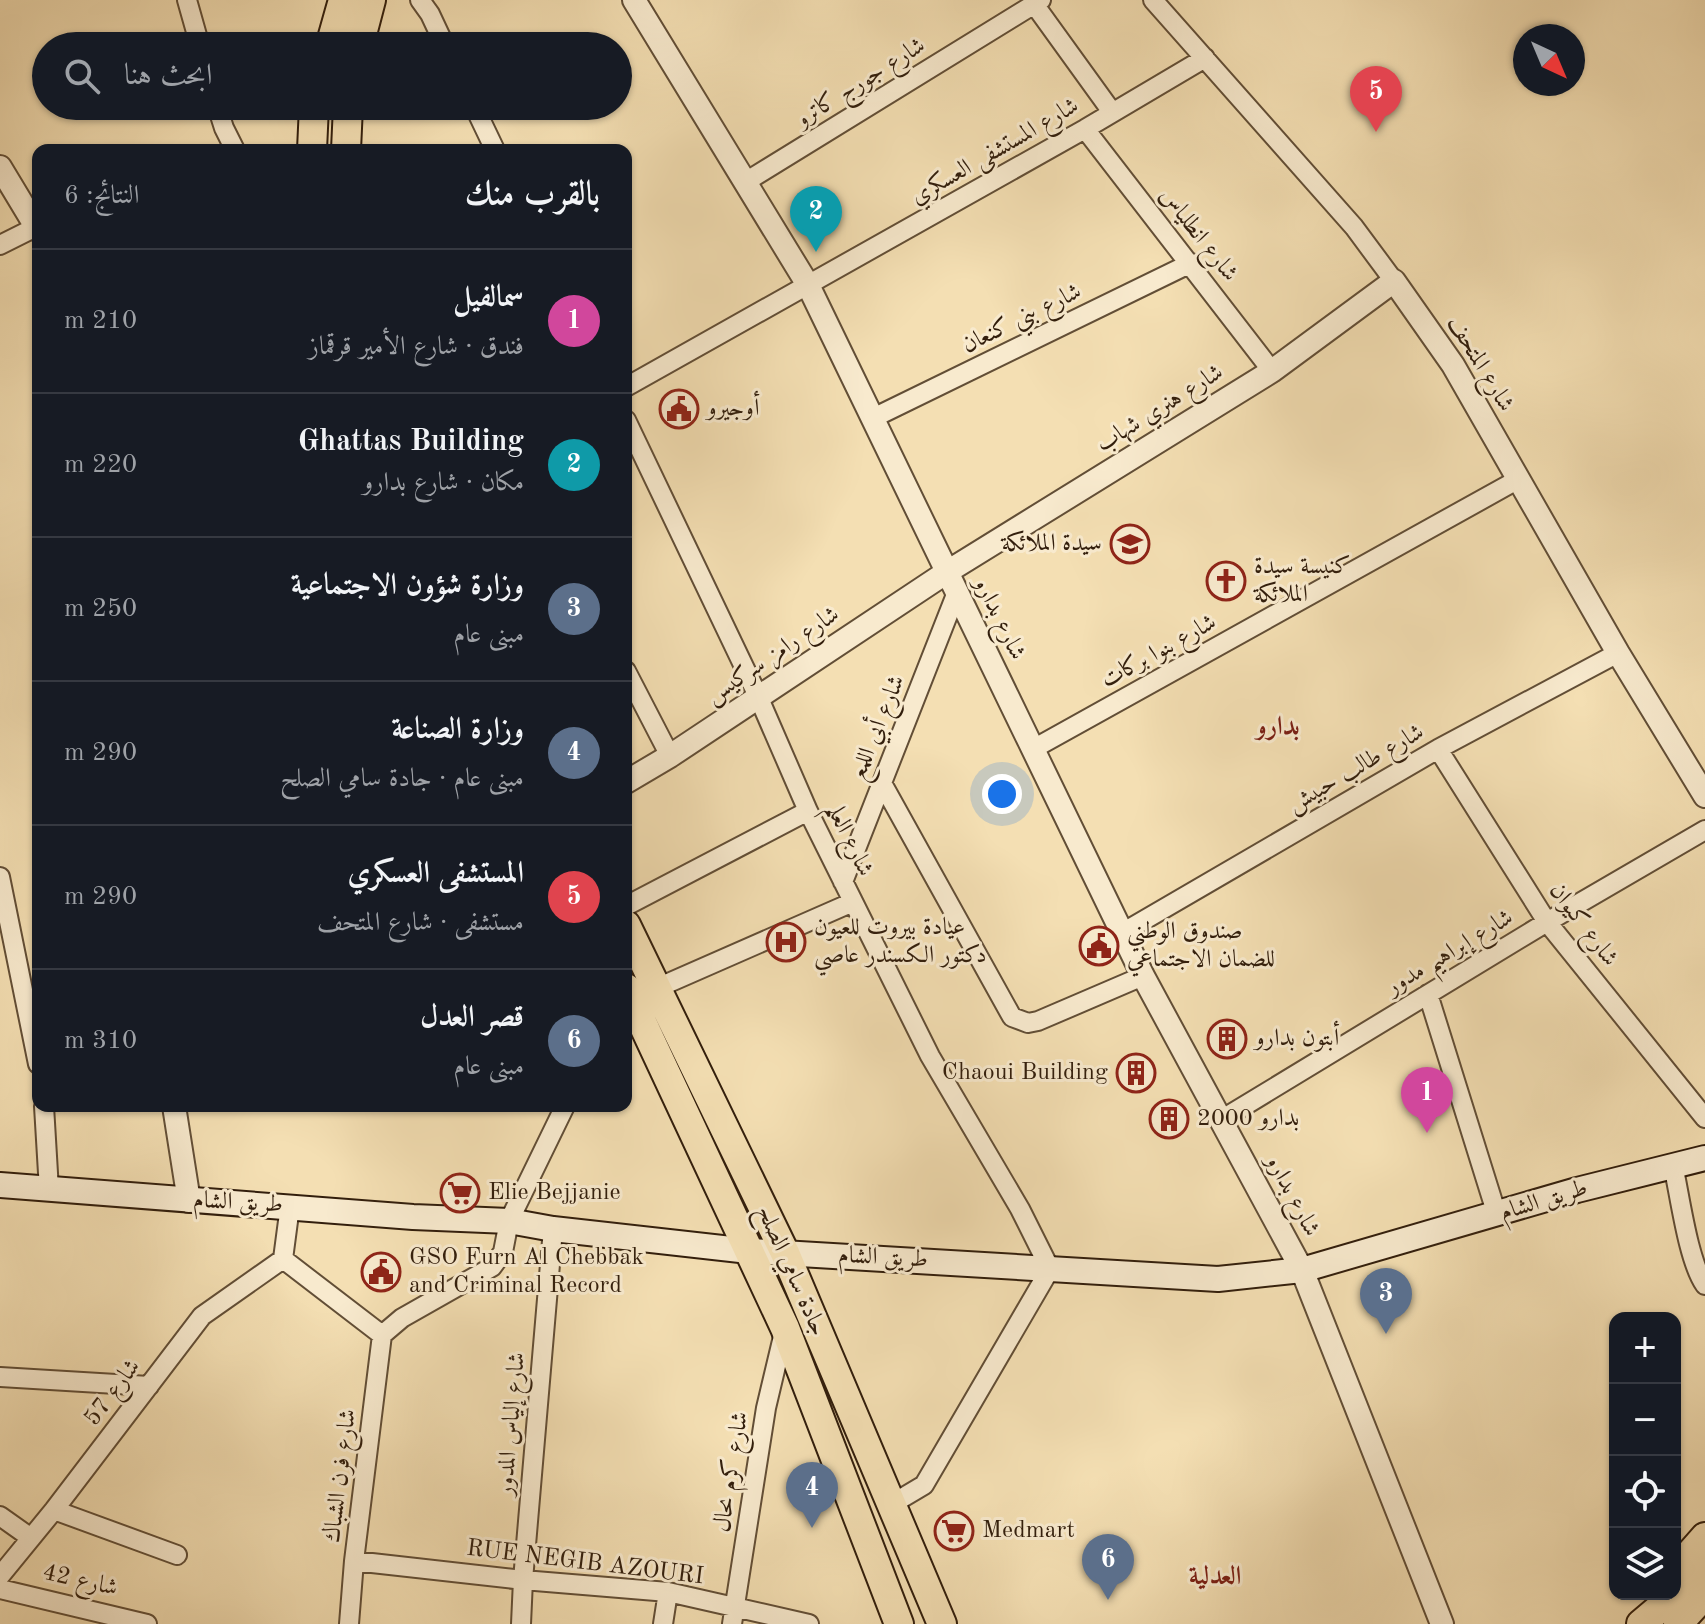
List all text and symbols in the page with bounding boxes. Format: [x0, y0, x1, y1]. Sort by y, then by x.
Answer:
north arrow [1513, 24, 1585, 96]
search box [32, 32, 632, 120]
street label: شارع جورج كاترو [789, 33, 934, 140]
icon: search [60, 54, 104, 98]
text: ابحث هنا [124, 61, 212, 91]
pin: 5 [1350, 66, 1402, 132]
street label: شارع المستشفى العسكري [906, 92, 1086, 215]
text: بالقرب منك [465, 178, 600, 212]
text: النتائج: 6 [64, 183, 139, 209]
street label: شارع انطلياس [1150, 184, 1242, 290]
pin: 2 [790, 186, 842, 252]
street label: شارع بني كنعان [958, 279, 1089, 365]
text: سمالفيل [453, 283, 524, 313]
text: 210 m [64, 308, 137, 334]
text: 1 [566, 308, 582, 334]
street label: شارع المتحف [1437, 312, 1518, 419]
text: فندق · شارع الأمير قرقماز [309, 334, 524, 360]
street label: شارع هنري شهاب [1092, 361, 1231, 463]
public building icon: أوجيرو [658, 388, 700, 430]
place label: أوجيرو [704, 390, 760, 421]
text: Ghattas Building [298, 427, 524, 457]
text: 220 m [64, 452, 137, 478]
text: 2 [566, 452, 582, 478]
text: مكان · شارع بدارو [363, 470, 524, 496]
school or university icon: سيدة الملائكة [1109, 523, 1151, 565]
place label: سيدة الملائكة [1001, 530, 1102, 556]
place label: كنيسة سيدة الملائكة [1253, 554, 1351, 607]
church icon: كنيسة سيدة الملائكة [1205, 560, 1247, 602]
text: وزارة شؤون الاجتماعية [291, 571, 524, 601]
street label: شارع بدارو [962, 571, 1029, 667]
text: 250 m [64, 596, 137, 622]
text: 3 [566, 596, 582, 622]
street label: شارع رامز سركيس [701, 602, 847, 714]
street label: شارع بنوا بركات [1097, 610, 1223, 699]
text: مبنى عام [453, 622, 524, 648]
street label: شارع أبي اللمع [840, 670, 917, 787]
district label: بدارو [1253, 714, 1300, 741]
text: وزارة الصناعة [391, 715, 524, 745]
street label: شارع طالب حبيش [1284, 720, 1431, 823]
text: 290 m [64, 740, 137, 766]
text: 4 [566, 740, 582, 766]
text: مبنى عام · جادة سامي الصلح [280, 766, 524, 792]
your location [982, 774, 1022, 814]
street label: شارع العلم [812, 799, 878, 885]
text: المستشفى العسكري [347, 859, 524, 889]
street label: شارع كيوان [1539, 878, 1623, 975]
text: 290 m [64, 884, 137, 910]
text: 5 [566, 884, 582, 910]
street label: شارع إبراهيم مدور [1381, 906, 1523, 1010]
text: مستشفى · شارع المتحف [317, 910, 524, 936]
place label: عيادة بيروت للعيون دكتور الكسندر عاصي [814, 916, 987, 976]
place label: صندوق الوطني للضمان الاجتماعي [1127, 920, 1275, 977]
hospital icon: عيادة بيروت للعيون دكتور الكسندر عاصي [765, 921, 807, 963]
public building icon: صندوق الوطني للضمان الاجتماعي [1078, 925, 1120, 967]
text: قصر العدل [420, 1003, 524, 1033]
building icon: أبتون بدارو [1206, 1018, 1248, 1060]
place label: أبتون بدارو [1252, 1020, 1340, 1052]
text: 310 m [64, 1028, 137, 1054]
text: 6 [566, 1028, 582, 1054]
building icon: Chaoui Building [1115, 1052, 1157, 1094]
text: مبنى عام [453, 1054, 524, 1080]
place label: Chaoui Building [942, 1061, 1108, 1085]
pin: 1 [1401, 1067, 1453, 1133]
building icon: بدارو 2000 [1148, 1098, 1190, 1140]
place label: بدارو 2000 [1197, 1107, 1299, 1131]
street label: شارع بدارو [1254, 1149, 1323, 1243]
supermarket icon: Elie Bejjanie [439, 1172, 481, 1214]
street label: طريق الشام [1497, 1176, 1593, 1232]
place label: Elie Bejjanie [488, 1181, 621, 1205]
street label: طريق الشام [192, 1189, 284, 1224]
street label: جادة سامي الصلح [745, 1202, 830, 1343]
street label: طريق الشام [837, 1244, 929, 1279]
place label: GSO Furn Al Chebbak and Criminal Record [409, 1246, 644, 1298]
public building icon: GSO Furn Al Chebbak and Criminal Record [360, 1251, 402, 1293]
pin: 3 [1360, 1268, 1412, 1334]
map controls [1609, 1312, 1681, 1600]
button: + [1609, 1312, 1681, 1384]
street label: شارع إلياس المدور [494, 1351, 536, 1499]
street label: شارع 57 [80, 1355, 150, 1434]
button: − [1609, 1384, 1681, 1456]
street label: شارع فرن الشباك [319, 1408, 367, 1545]
street label: شارع كرم ىحال [708, 1410, 760, 1535]
button: locate [1609, 1456, 1681, 1528]
pin: 4 [786, 1462, 838, 1528]
supermarket icon: Medmart [933, 1510, 975, 1552]
place label: Medmart [982, 1519, 1075, 1543]
button: layers [1609, 1528, 1681, 1600]
pin: 6 [1082, 1534, 1134, 1600]
street label: RUE NEGIB AZOURI [465, 1537, 705, 1589]
street label: شارع 42 [39, 1561, 120, 1607]
district label: العدلية [1189, 1564, 1241, 1590]

